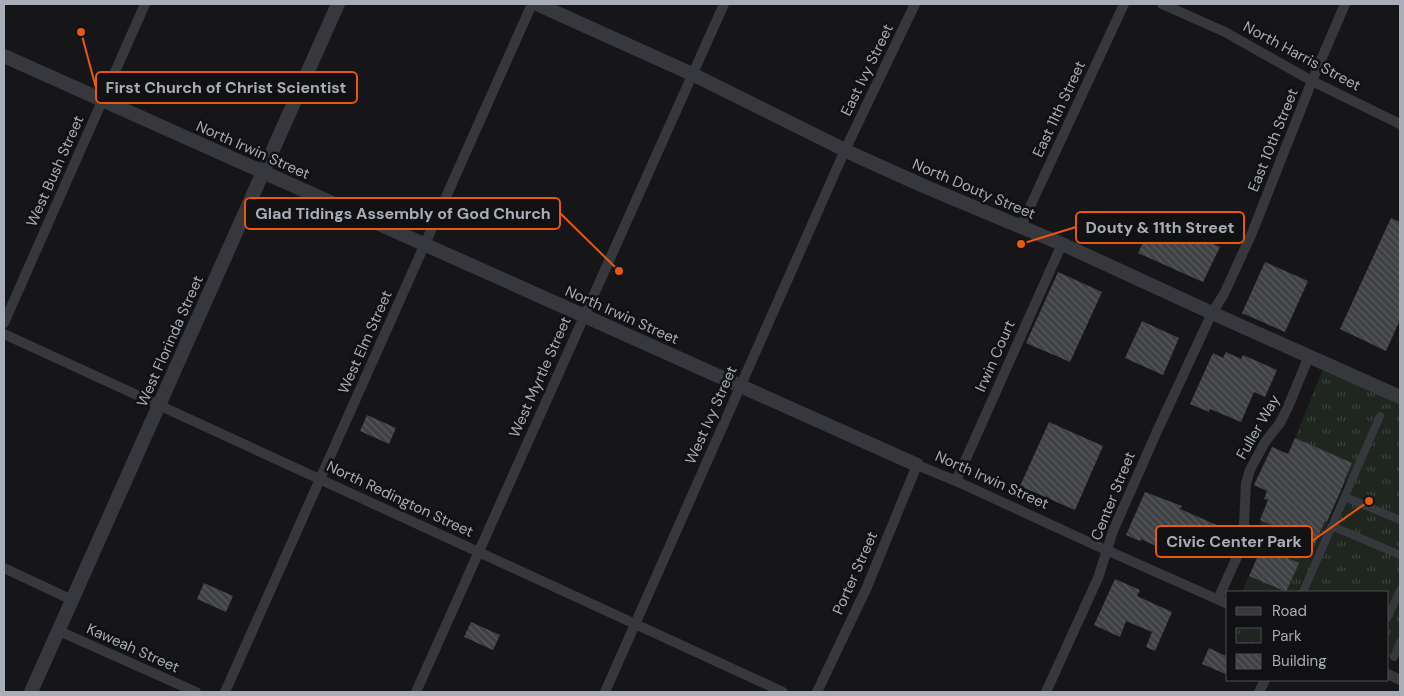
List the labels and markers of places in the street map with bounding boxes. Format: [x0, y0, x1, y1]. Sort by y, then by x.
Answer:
callout: First Church of Christ Scientist [96, 72, 357, 103]
callout: Glad Tidings Assembly of God Church [245, 198, 560, 229]
callout: Douty & 11th Street [1076, 212, 1244, 243]
callout: Civic Center Park [1156, 526, 1312, 557]

